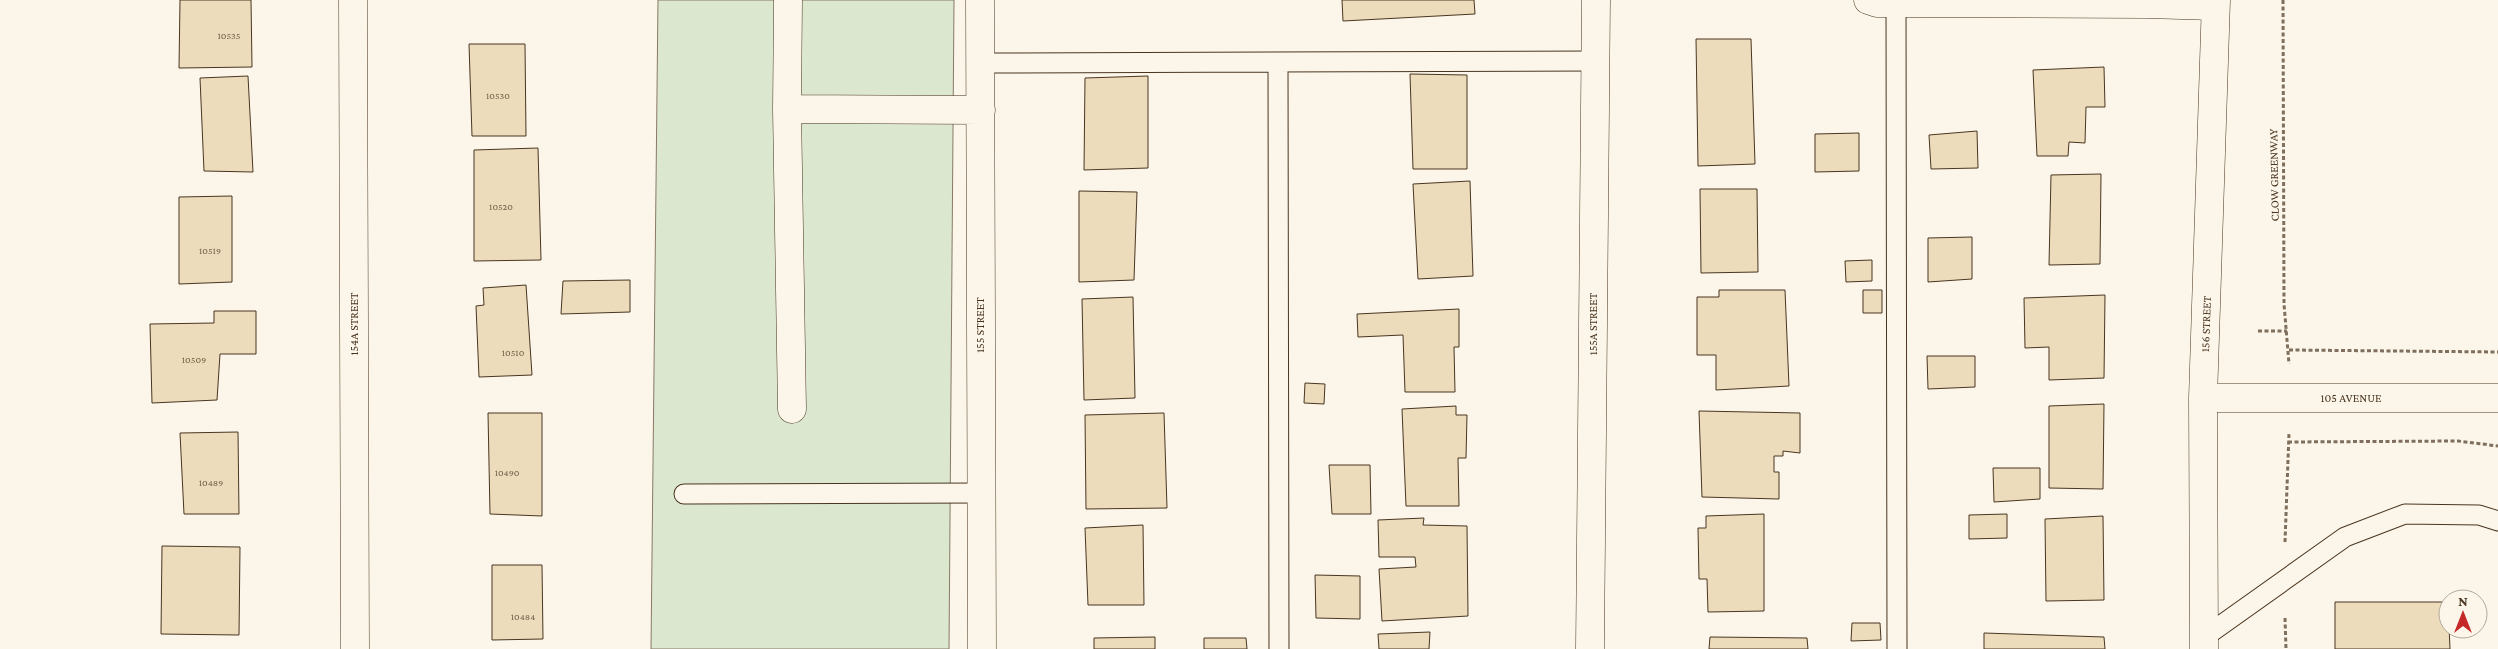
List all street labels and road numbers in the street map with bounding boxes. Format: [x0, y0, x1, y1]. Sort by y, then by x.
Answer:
street label: CLOW GREENWAY [2266, 128, 2282, 221]
street label: 154A STREET [347, 292, 361, 356]
street label: 155A STREET [1586, 292, 1600, 355]
street label: 156 STREET [2198, 295, 2214, 352]
street label: 155 STREET [973, 297, 987, 353]
street label: 105 AVENUE [2321, 391, 2382, 405]

